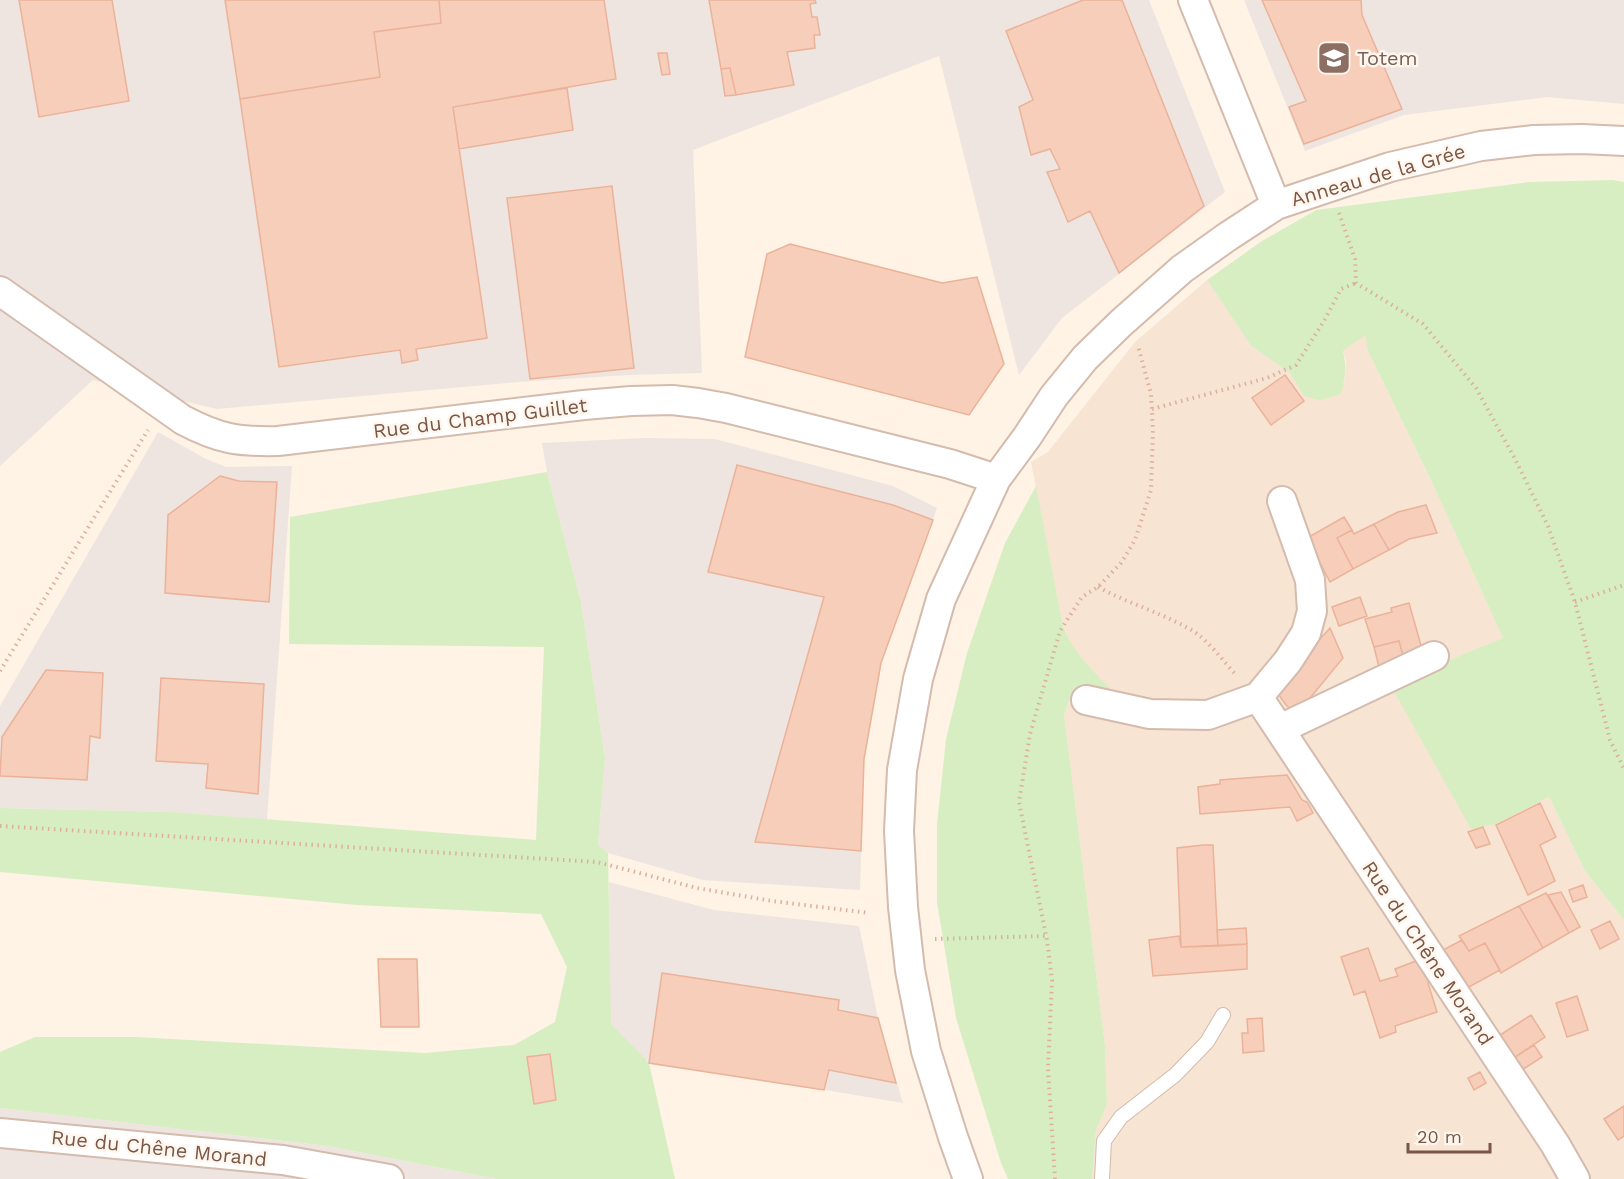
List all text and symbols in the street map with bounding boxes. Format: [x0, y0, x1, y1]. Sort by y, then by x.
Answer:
school or university icon: Totem [1316, 40, 1352, 76]
place label: Totem [1357, 46, 1418, 70]
street label: Anneau de la Grée [1288, 139, 1468, 211]
street label: Rue du Champ Guillet [372, 393, 589, 443]
street label: Rue du Chêne Morand [1357, 856, 1499, 1050]
scale bar [1408, 1116, 1490, 1154]
street label: Rue du Chêne Morand [50, 1125, 268, 1171]
text: 20 m [1417, 1126, 1462, 1147]

